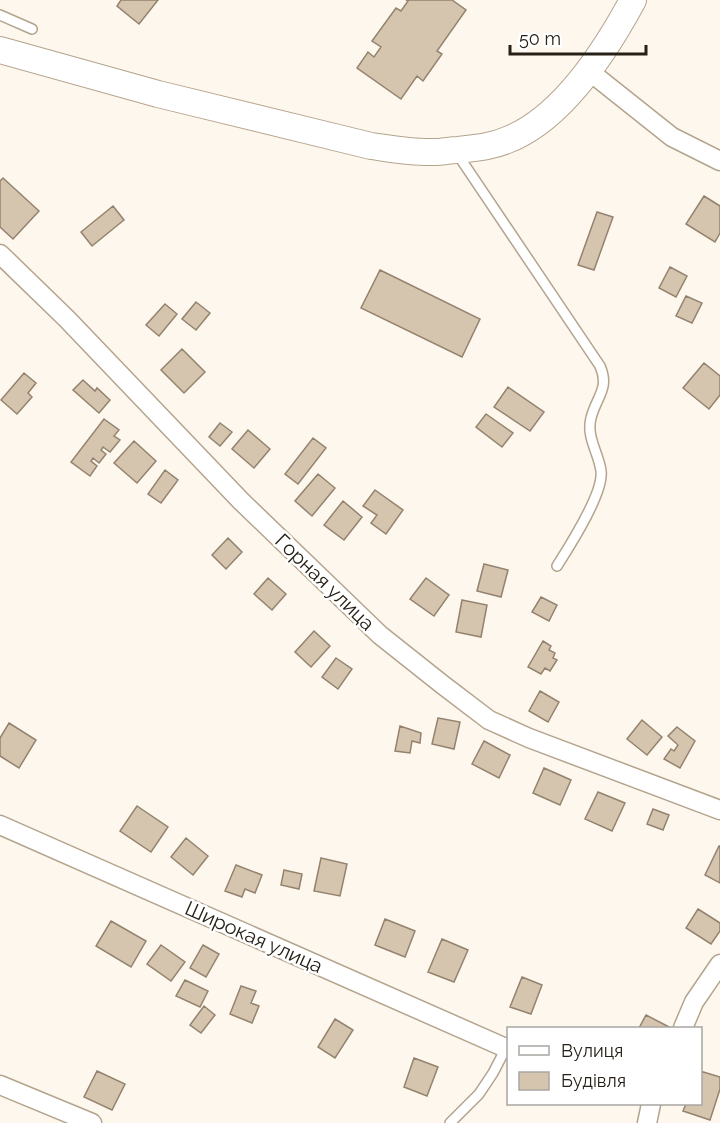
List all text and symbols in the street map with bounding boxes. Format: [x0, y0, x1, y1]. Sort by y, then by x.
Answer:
scale bar [510, 18, 646, 56]
text: 50 m [519, 28, 561, 49]
street label: Горная улица [270, 529, 380, 635]
street label: Широкая улица [182, 896, 326, 978]
legend [507, 1027, 702, 1105]
text: Вулиця [561, 1040, 623, 1061]
text: Будівля [561, 1070, 626, 1091]

